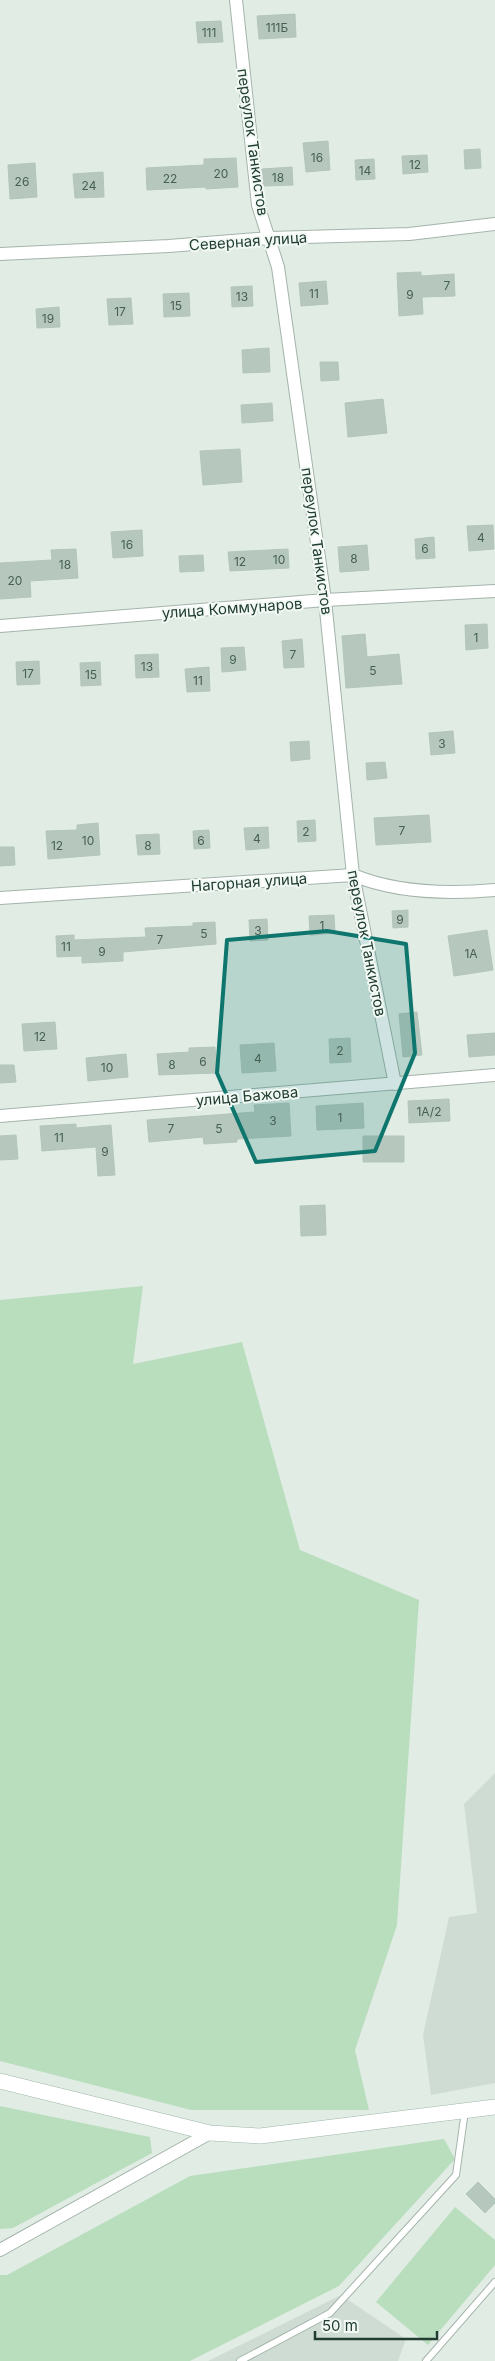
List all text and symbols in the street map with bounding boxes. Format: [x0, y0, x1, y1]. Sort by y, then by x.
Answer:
house number: 111Б [266, 20, 288, 35]
house number: 111 [202, 25, 216, 40]
street label: переулок Танкистов [233, 67, 273, 217]
house number: 16 [311, 150, 323, 165]
house number: 12 [409, 157, 421, 172]
house number: 14 [359, 163, 372, 178]
house number: 20 [214, 166, 228, 181]
house number: 18 [272, 170, 284, 185]
house number: 22 [163, 171, 177, 186]
house number: 26 [15, 174, 29, 189]
house number: 24 [82, 178, 97, 193]
street label: Северная улица [188, 227, 308, 255]
house number: 7 [444, 278, 451, 293]
house number: 11 [309, 286, 319, 301]
house number: 9 [406, 287, 414, 302]
house number: 13 [236, 289, 248, 304]
house number: 15 [170, 298, 182, 313]
house number: 17 [114, 304, 126, 319]
house number: 19 [42, 311, 54, 326]
street label: переулок Танкистов [297, 466, 337, 616]
house number: 4 [477, 530, 485, 545]
house number: 16 [121, 537, 133, 552]
house number: 6 [421, 541, 429, 556]
house number: 8 [350, 551, 358, 566]
house number: 10 [273, 552, 285, 567]
house number: 12 [234, 554, 246, 569]
house number: 18 [59, 557, 71, 572]
house number: 20 [8, 573, 22, 588]
street label: улица Коммунаров [161, 594, 303, 622]
house number: 1 [474, 630, 478, 645]
house number: 7 [290, 647, 297, 662]
house number: 9 [229, 652, 237, 667]
house number: 13 [141, 659, 153, 674]
house number: 5 [369, 663, 377, 678]
house number: 17 [22, 666, 34, 681]
house number: 15 [85, 667, 97, 682]
house number: 11 [193, 673, 203, 688]
house number: 3 [438, 736, 446, 751]
house number: 7 [399, 823, 406, 838]
house number: 2 [302, 824, 310, 839]
house number: 4 [253, 831, 261, 846]
house number: 10 [82, 833, 94, 848]
house number: 6 [197, 833, 205, 848]
house number: 12 [51, 838, 63, 853]
house number: 8 [144, 838, 152, 853]
street label: Нагорная улица [190, 868, 308, 896]
street label: переулок Танкистов [343, 868, 391, 1018]
house number: 9 [396, 912, 404, 927]
house number: 1 [320, 918, 324, 933]
house number: 3 [254, 923, 262, 938]
house number: 5 [200, 926, 208, 941]
house number: 7 [157, 932, 164, 947]
house number: 11 [61, 939, 71, 954]
house number: 9 [98, 944, 106, 959]
house number: 1А [464, 946, 478, 961]
house number: 12 [34, 1029, 46, 1044]
house number: 2 [336, 1043, 344, 1058]
house number: 4 [254, 1051, 262, 1066]
house number: 6 [199, 1054, 207, 1069]
house number: 8 [168, 1057, 176, 1072]
house number: 10 [101, 1060, 113, 1075]
street label: улица Бажова [195, 1082, 299, 1110]
house number: 1А/2 [416, 1104, 442, 1119]
house number: 1 [338, 1110, 342, 1125]
house number: 3 [269, 1113, 277, 1128]
house number: 7 [168, 1121, 175, 1136]
house number: 5 [215, 1121, 223, 1136]
house number: 11 [54, 1130, 64, 1145]
house number: 9 [101, 1144, 109, 1159]
scale bar [315, 2308, 438, 2340]
text: 50 m [322, 2316, 358, 2335]

